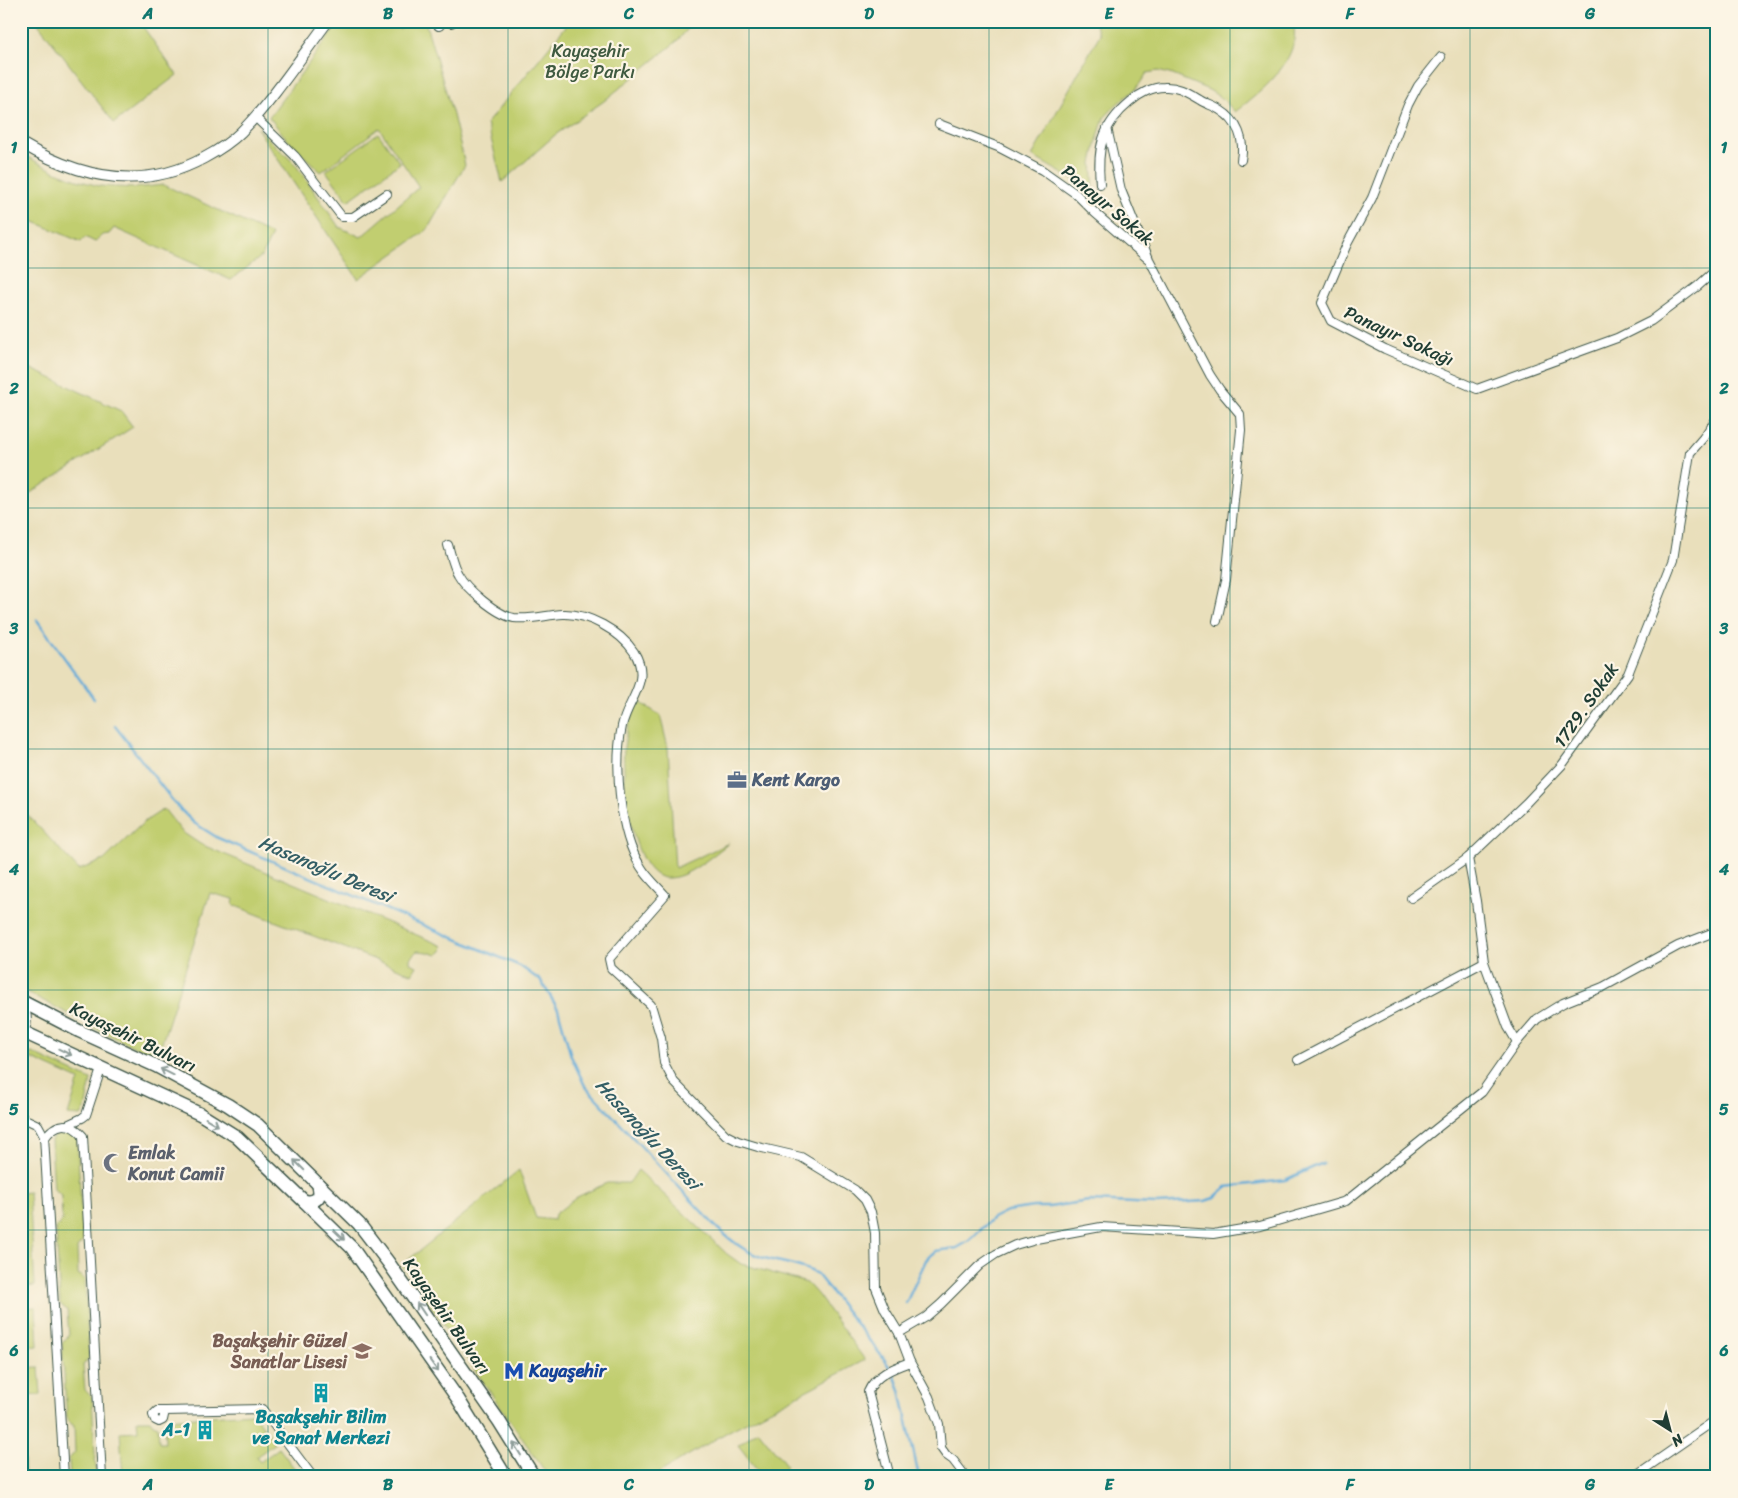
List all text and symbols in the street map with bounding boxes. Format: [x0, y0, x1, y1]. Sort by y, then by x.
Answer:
text: A [142, 0, 153, 28]
text: B [383, 0, 394, 28]
text: C [623, 0, 635, 28]
text: D [864, 0, 874, 28]
text: E [1105, 0, 1115, 28]
text: F [1345, 0, 1356, 28]
text: G [1584, 0, 1596, 28]
park label: Kayaşehir Bölge Parkı [545, 35, 635, 88]
text: 1 [11, 133, 18, 162]
text: 1 [1721, 133, 1728, 162]
street label: Panayır Sokak [1054, 156, 1162, 254]
street label: Panayır Sokağı [1339, 297, 1459, 375]
text: 2 [8, 374, 19, 403]
text: 2 [1718, 374, 1729, 403]
text: 3 [9, 614, 19, 643]
text: 3 [1719, 614, 1729, 643]
street label: 1729. Sokak [1545, 655, 1628, 754]
place label: Kent Kargo [751, 764, 840, 796]
office icon: Kent Kargo [726, 769, 748, 791]
water label: Hasanoğlu Deresi [254, 826, 402, 914]
text: 4 [8, 855, 19, 884]
text: 4 [1718, 855, 1729, 884]
street label: Kayaşehir Bulvarı [64, 992, 202, 1082]
one-way arrow [57, 1048, 72, 1057]
one-way arrow [160, 1067, 175, 1076]
water label: Hasanoğlu Deresi [587, 1070, 711, 1200]
text: 5 [9, 1095, 19, 1124]
text: 5 [1719, 1095, 1729, 1124]
one-way arrow [204, 1117, 218, 1127]
place label: Emlak Konut Camii [127, 1137, 225, 1190]
mosque icon: Emlak Konut Camii [102, 1152, 124, 1174]
one-way arrow [292, 1159, 305, 1171]
one-way arrow [333, 1229, 345, 1241]
street label: Kayaşehir Bulvarı [394, 1250, 500, 1382]
one-way arrow [416, 1302, 426, 1316]
place label: Başakşehir Güzel Sanatlar Lisesi [213, 1325, 348, 1378]
text: 6 [8, 1336, 19, 1365]
text: 6 [1718, 1336, 1729, 1365]
school or university icon: Başakşehir Güzel Sanatlar Lisesi [351, 1340, 373, 1362]
place label: Kayaşehir [528, 1355, 608, 1387]
one-way arrow [429, 1359, 440, 1372]
metro station icon: Kayaşehir [503, 1360, 525, 1382]
building icon: Başakşehir Bilim ve Sanat Merkezi [310, 1382, 332, 1404]
place label: Başakşehir Bilim ve Sanat Merkezi [252, 1401, 391, 1454]
north arrow [1646, 1406, 1696, 1456]
place label: A-1 [161, 1414, 190, 1446]
building icon: A-1 [194, 1419, 216, 1441]
text: N [1666, 1427, 1689, 1453]
one-way arrow [511, 1442, 521, 1456]
text: A [142, 1470, 153, 1498]
text: B [383, 1470, 394, 1498]
text: C [623, 1470, 635, 1498]
text: D [864, 1470, 874, 1498]
text: E [1105, 1470, 1115, 1498]
text: F [1345, 1470, 1356, 1498]
text: G [1584, 1470, 1596, 1498]

